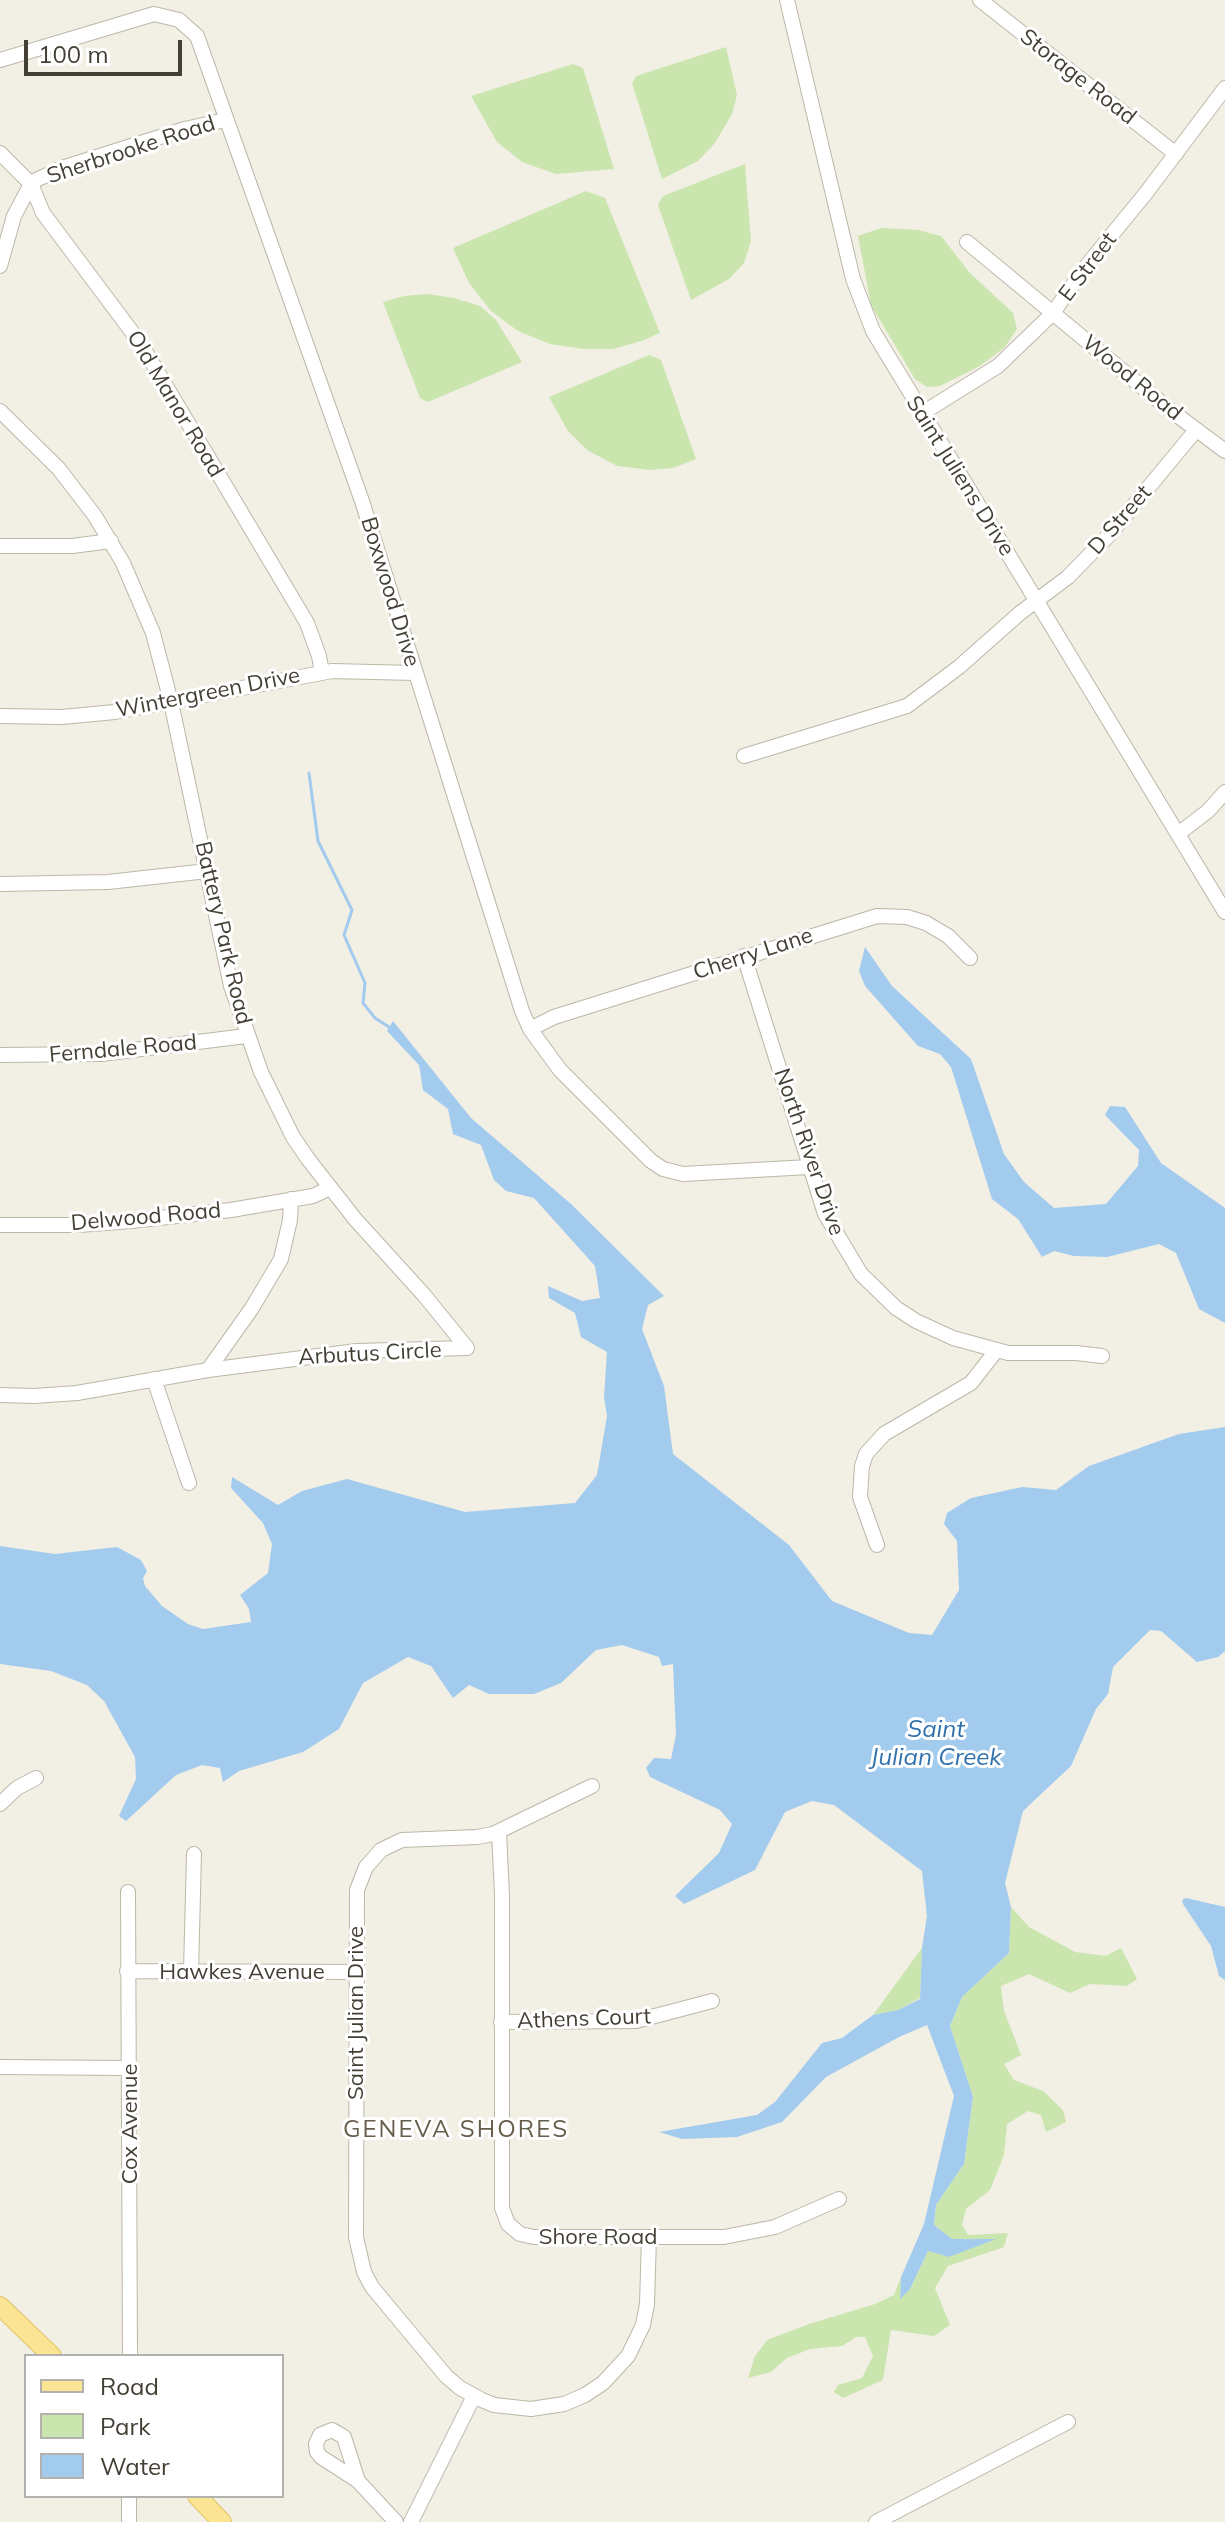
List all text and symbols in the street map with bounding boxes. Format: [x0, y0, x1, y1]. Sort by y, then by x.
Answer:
scale bar [28, 24, 186, 74]
street label: Storage Road [1015, 24, 1141, 130]
text: 100 m [38, 39, 109, 69]
street label: Sherbrooke Road [44, 110, 218, 190]
street label: E Street [1054, 227, 1122, 307]
street label: Old Manor Road [121, 326, 229, 482]
street label: Wood Road [1077, 330, 1187, 426]
street label: Saint Juliens Drive [900, 391, 1020, 561]
street label: D Street [1083, 480, 1157, 560]
street label: Boxwood Drive [355, 514, 425, 670]
street label: Wintergreen Drive [114, 662, 302, 724]
street label: Battery Park Road [189, 839, 257, 1027]
street label: Cherry Lane [690, 922, 816, 986]
street label: Ferndale Road [48, 1029, 198, 1069]
street label: North River Drive [768, 1065, 850, 1239]
street label: Delwood Road [70, 1197, 222, 1237]
street label: Arbutus Circle [298, 1337, 442, 1371]
water label: Saint Julian Creek [870, 1716, 1002, 1772]
street label: Saint Julian Drive [343, 1926, 369, 2100]
street label: Hawkes Avenue [159, 1959, 325, 1985]
street label: Athens Court [517, 2003, 651, 2035]
street label: Cox Avenue [117, 2064, 143, 2184]
district label: GENEVA SHORES [343, 2116, 569, 2144]
street label: Shore Road [539, 2224, 657, 2250]
legend [24, 2354, 284, 2498]
text: Road [100, 2371, 159, 2401]
text: Park [100, 2411, 151, 2441]
text: Water [100, 2451, 170, 2481]

